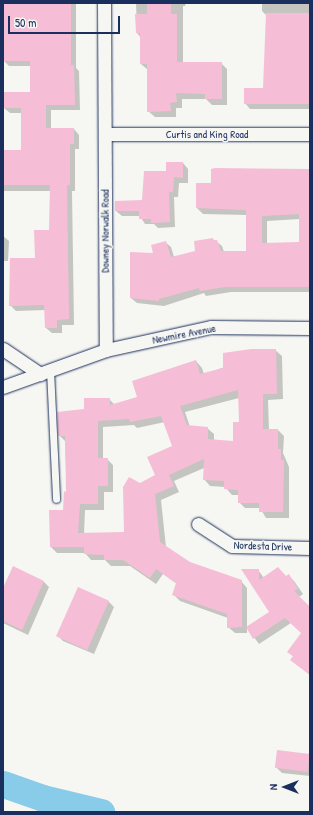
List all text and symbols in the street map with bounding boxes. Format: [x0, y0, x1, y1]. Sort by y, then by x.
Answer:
scale bar [10, 8, 122, 34]
text: 50 m [15, 14, 36, 31]
street label: Curtis and King Road [166, 127, 248, 141]
street label: Downey Norwalk Road [98, 189, 112, 273]
street label: Newmire Avenue [151, 321, 217, 347]
street label: Nordesta Drive [233, 538, 293, 554]
north arrow [265, 767, 305, 807]
text: N [266, 784, 280, 790]

